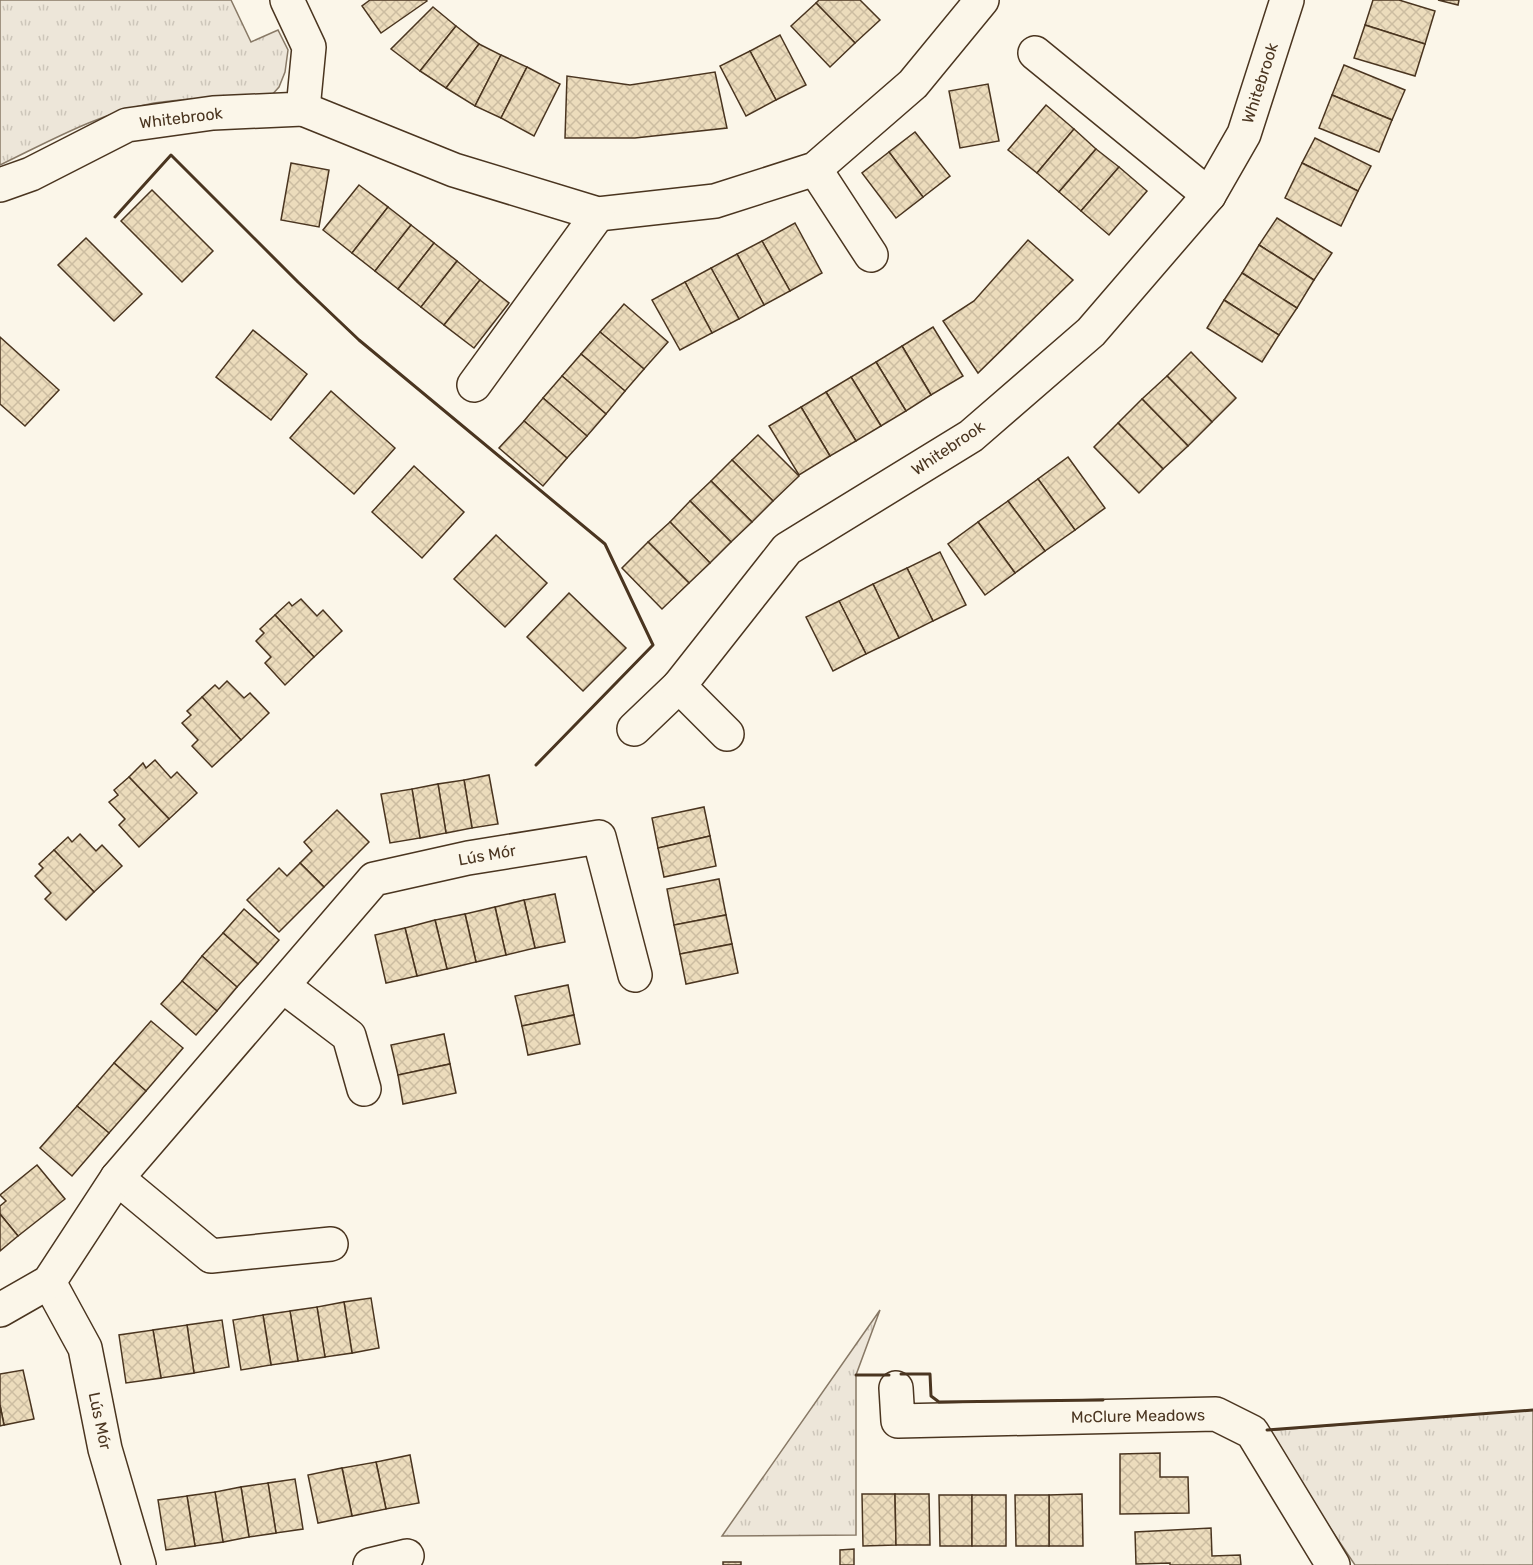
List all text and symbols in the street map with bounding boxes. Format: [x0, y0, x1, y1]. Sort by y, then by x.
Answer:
street label: Whitebrook [1238, 40, 1282, 126]
street label: Whitebrook [138, 103, 224, 133]
street label: Whitebrook [908, 416, 989, 479]
street label: Lús Mór [457, 841, 517, 869]
street label: Lús Mór [85, 1390, 115, 1452]
street label: McClure Meadows [1071, 1405, 1205, 1427]

